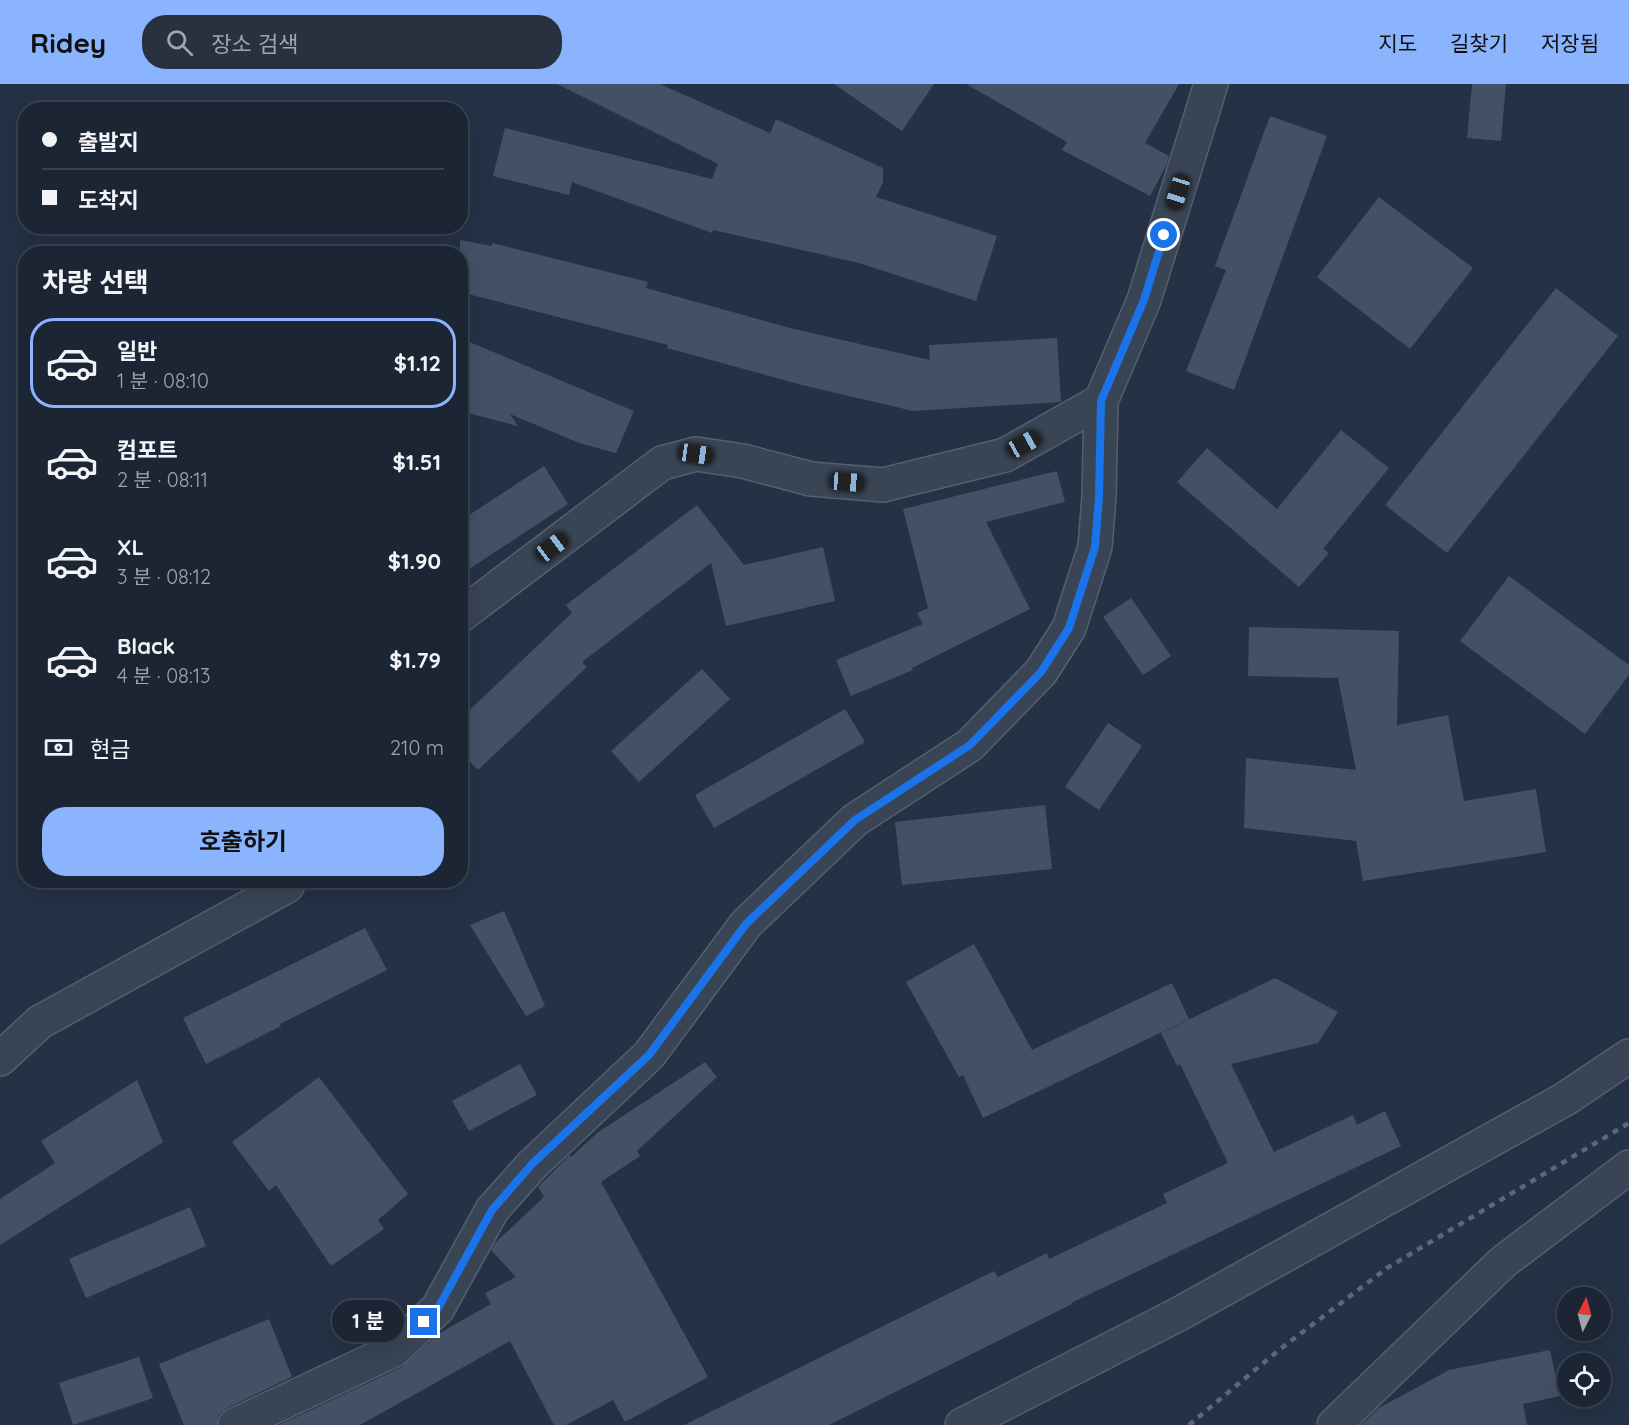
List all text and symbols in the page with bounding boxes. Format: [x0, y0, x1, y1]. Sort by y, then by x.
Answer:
search box [142, 15, 562, 69]
text: Ridey [30, 25, 106, 60]
icon: search [163, 26, 196, 59]
text: 장소 검색 [211, 30, 298, 58]
text: 지도 [1378, 30, 1417, 56]
text: 길찾기 [1450, 30, 1508, 56]
text: 저장됨 [1541, 30, 1599, 56]
text: 출발지 [78, 128, 139, 156]
car [1164, 172, 1192, 212]
text: 도착지 [78, 186, 139, 214]
route start [1150, 221, 1177, 248]
text: 차량 선택 [42, 265, 149, 299]
icon: car [45, 336, 99, 390]
text: 일반 [117, 337, 157, 365]
text: $1.12 [394, 349, 441, 377]
text: 1 분 · 08:10 [117, 368, 209, 393]
car [1004, 427, 1044, 461]
icon: car [45, 435, 99, 489]
text: 컴포트 [117, 436, 178, 464]
car [677, 443, 715, 465]
text: $1.51 [393, 448, 441, 476]
text: 2 분 · 08:11 [117, 467, 208, 492]
car [828, 472, 866, 492]
car [532, 529, 572, 565]
text: XL [117, 533, 144, 561]
icon: car [45, 534, 99, 588]
text: $1.90 [388, 547, 441, 575]
text: 3 분 · 08:12 [117, 564, 211, 589]
text: Black [117, 632, 175, 660]
icon: car [45, 633, 99, 687]
text: $1.79 [389, 646, 441, 674]
text: 4 분 · 08:13 [117, 663, 211, 688]
icon: cash [42, 731, 75, 764]
text: 현금 [90, 735, 130, 763]
text: 210 m [390, 735, 444, 760]
button: 호출하기 [42, 807, 444, 876]
north arrow [1557, 1287, 1611, 1341]
map controls [1557, 1287, 1611, 1407]
callout: 1 분 [331, 1301, 403, 1343]
text: 1 분 [352, 1308, 384, 1333]
route end [410, 1308, 437, 1335]
button: locate [1557, 1353, 1611, 1407]

